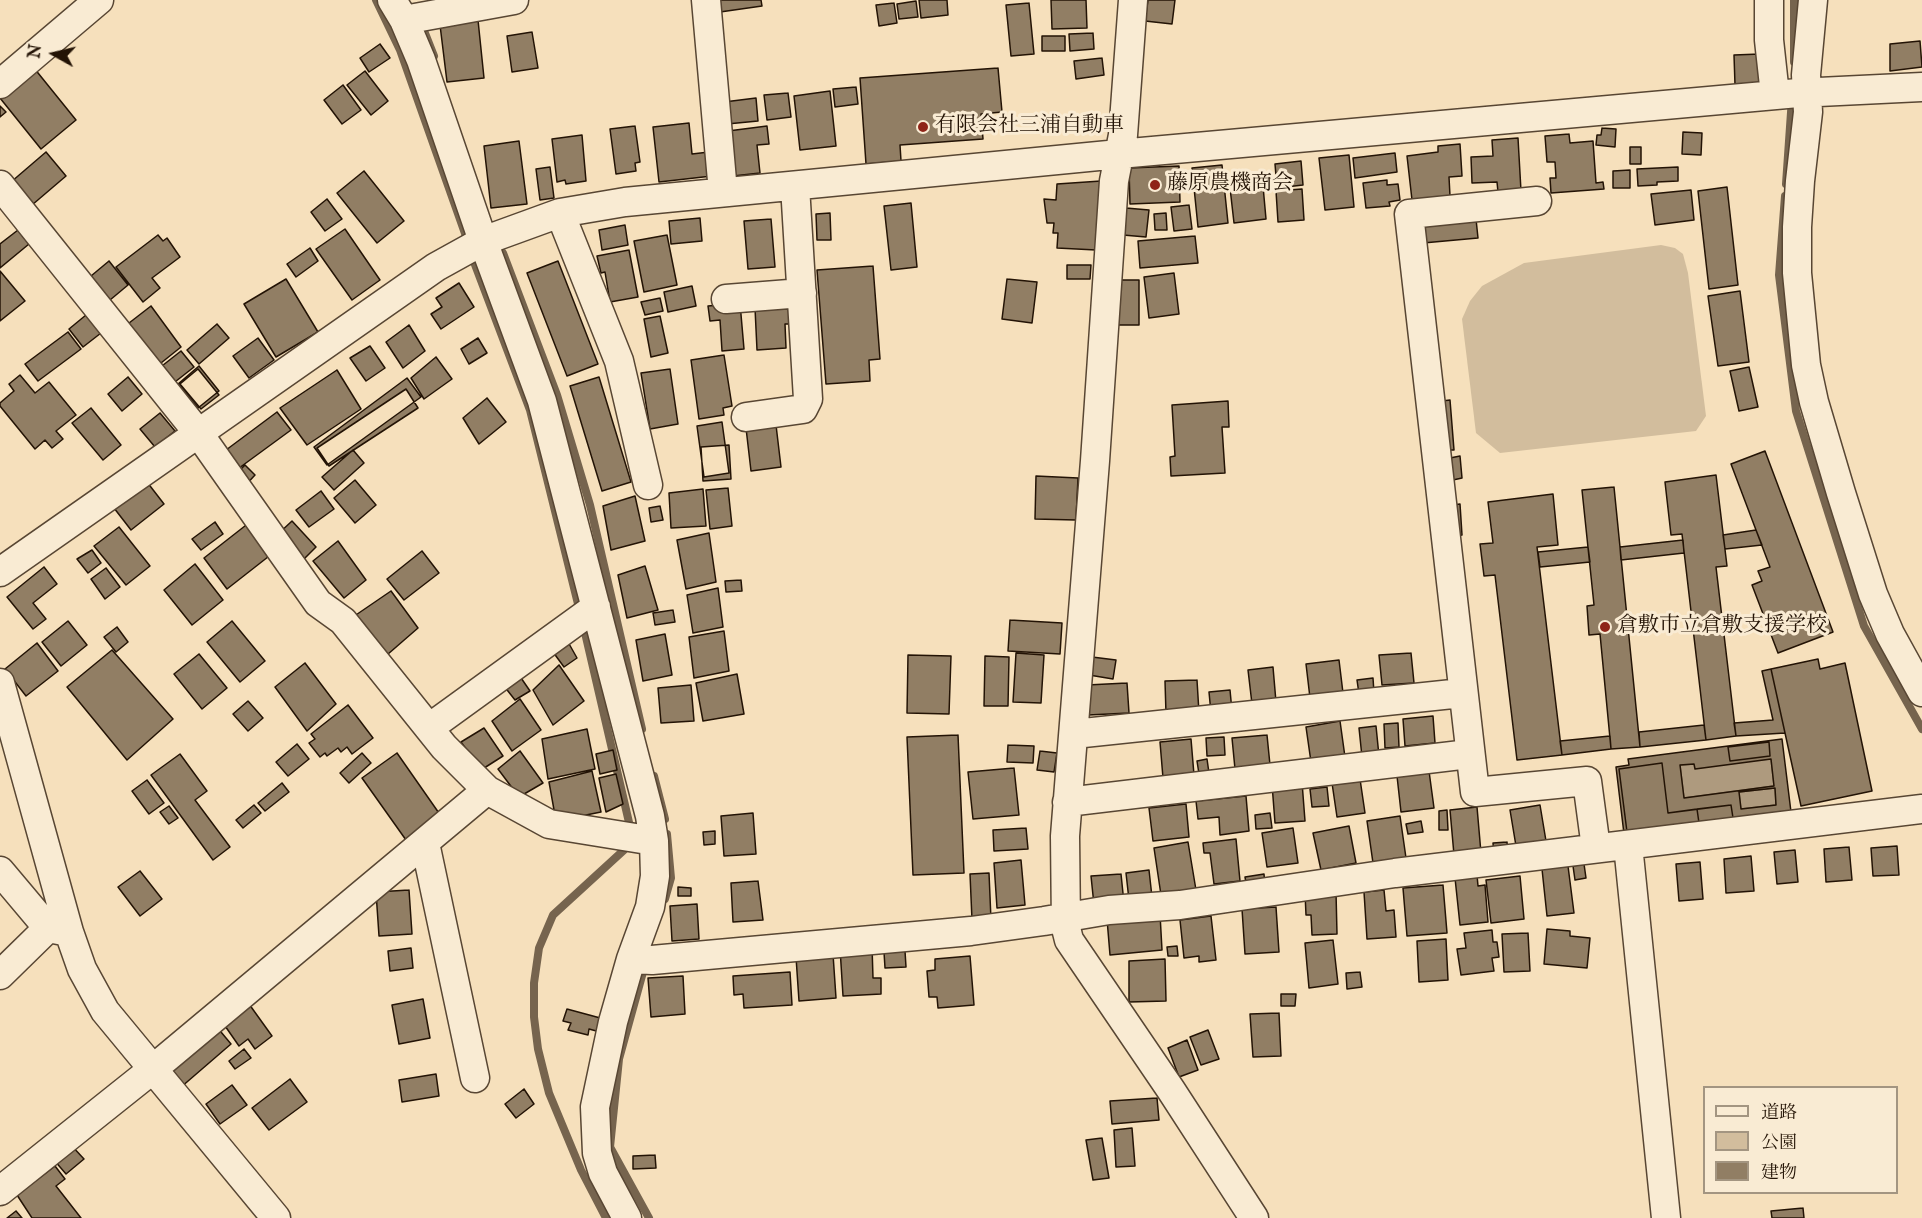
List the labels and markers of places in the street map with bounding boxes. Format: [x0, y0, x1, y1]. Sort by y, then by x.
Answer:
place label: 有限会社三浦自動車 [935, 114, 1124, 140]
marker: 有限会社三浦自動車 [916, 120, 930, 134]
place label: 藤原農機商会 [1167, 172, 1293, 198]
marker: 藤原農機商会 [1148, 178, 1162, 192]
place label: 倉敷市立倉敷支援学校 [1617, 614, 1827, 640]
marker: 倉敷市立倉敷支援学校 [1598, 620, 1612, 634]

